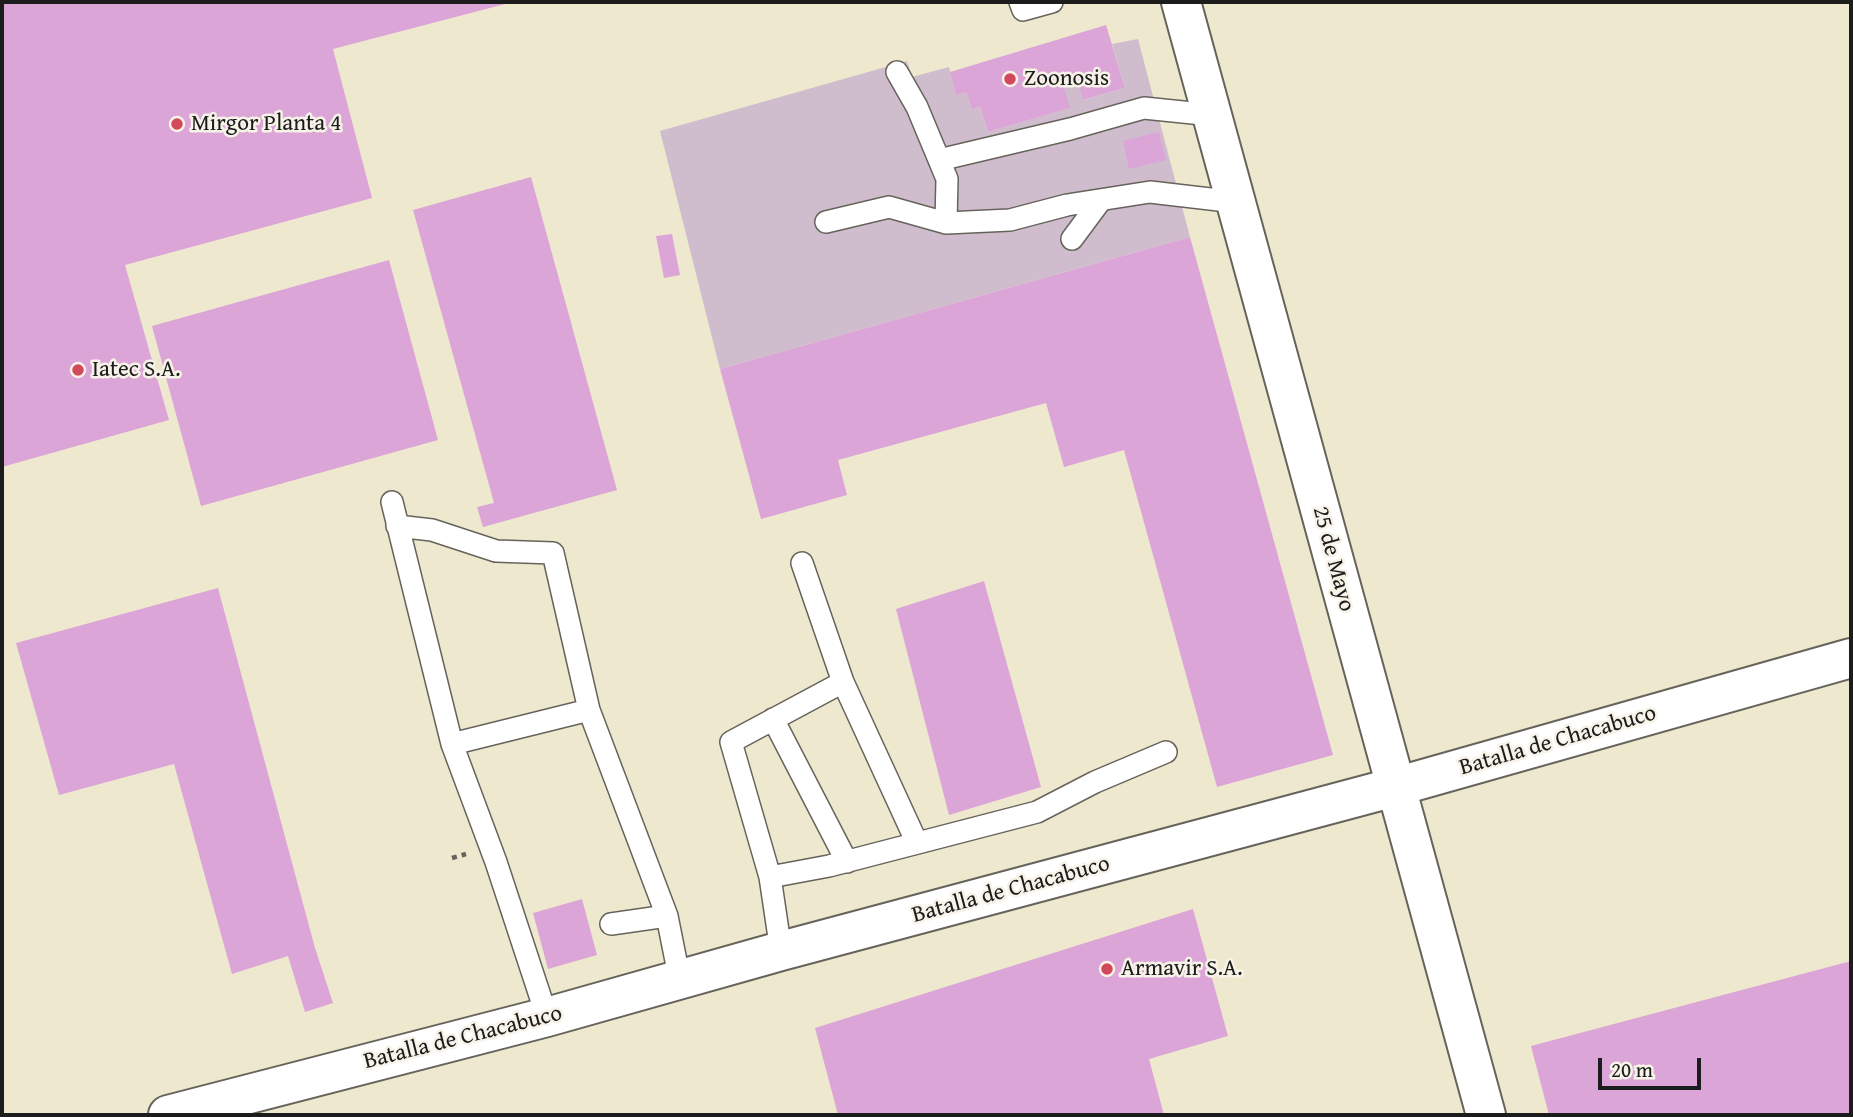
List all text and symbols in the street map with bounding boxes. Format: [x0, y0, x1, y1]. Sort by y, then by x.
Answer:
place label: Zoonosis [1024, 65, 1109, 93]
marker: Zoonosis [1002, 71, 1018, 87]
place label: Mirgor Planta 4 [191, 110, 341, 138]
marker: Mirgor Planta 4 [169, 116, 185, 132]
place label: Iatec S.A. [92, 356, 180, 384]
marker: Iatec S.A. [70, 362, 86, 378]
street label: 25 de Mayo [1306, 503, 1360, 615]
street label: Batalla de Chacabuco [1456, 700, 1660, 782]
street label: Batalla de Chacabuco [909, 850, 1113, 930]
place label: Armavir S.A. [1121, 955, 1243, 983]
marker: Armavir S.A. [1099, 961, 1115, 977]
street label: Batalla de Chacabuco [361, 1000, 565, 1076]
scale bar [1601, 1044, 1704, 1088]
text: 20 m [1611, 1054, 1653, 1085]

